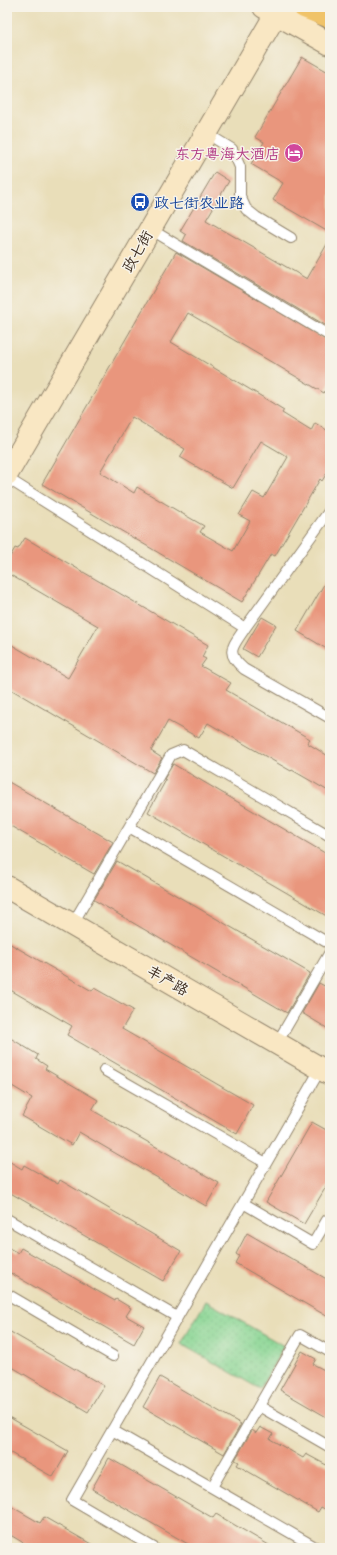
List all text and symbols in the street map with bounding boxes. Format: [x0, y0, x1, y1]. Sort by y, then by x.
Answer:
hotel icon: 东方粤海大酒店 [283, 142, 305, 164]
place label: 东方粤海大酒店 [175, 143, 280, 164]
bus stop icon: 政七街农业路 [129, 191, 151, 213]
place label: 政七街农业路 [154, 192, 244, 213]
street label: 政七街 [117, 226, 157, 276]
street label: 丰产路 [143, 960, 193, 1000]

